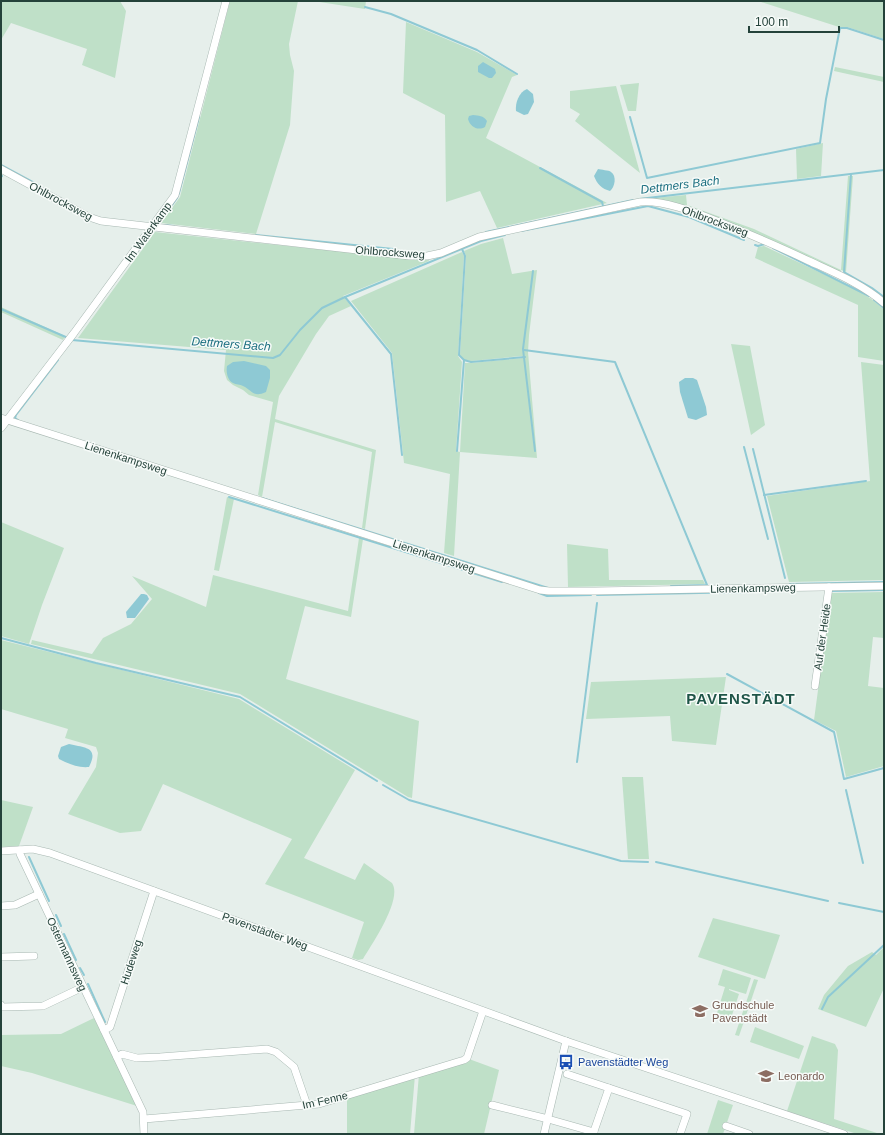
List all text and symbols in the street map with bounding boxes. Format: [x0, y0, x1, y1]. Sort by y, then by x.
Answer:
scale bar [749, 8, 839, 34]
text: 100 m [755, 15, 788, 29]
water label: Dettmers Bach [640, 173, 721, 197]
street label: Ohlbrocksweg [27, 179, 95, 223]
street label: Im Waterkamp [122, 200, 174, 264]
street label: Ohlbrocksweg [680, 203, 750, 239]
street label: Ohlbrocksweg [355, 244, 425, 260]
water label: Dettmers Bach [191, 334, 271, 354]
street label: Lienenkampsweg [83, 439, 169, 477]
street label: Lienenkampsweg [391, 537, 477, 575]
street label: Lienenkampsweg [710, 581, 796, 595]
street label: Auf der Heide [811, 603, 833, 671]
district label: PAVENSTÄDT [686, 690, 796, 707]
street label: Pavenstädter Weg [221, 910, 309, 952]
street label: Ostermannsweg [45, 915, 89, 993]
street label: Hudeweg [118, 938, 144, 986]
place label: Grundschule Pavenstädt [712, 999, 774, 1024]
school or university icon: Grundschule Pavenstädt [691, 1002, 709, 1020]
bus stop icon: Pavenstädter Weg [557, 1053, 575, 1071]
place label: Pavenstädter Weg [578, 1056, 668, 1068]
school or university icon: Leonardo [757, 1067, 775, 1085]
place label: Leonardo [778, 1070, 825, 1082]
street label: Im Fenne [301, 1089, 349, 1111]

